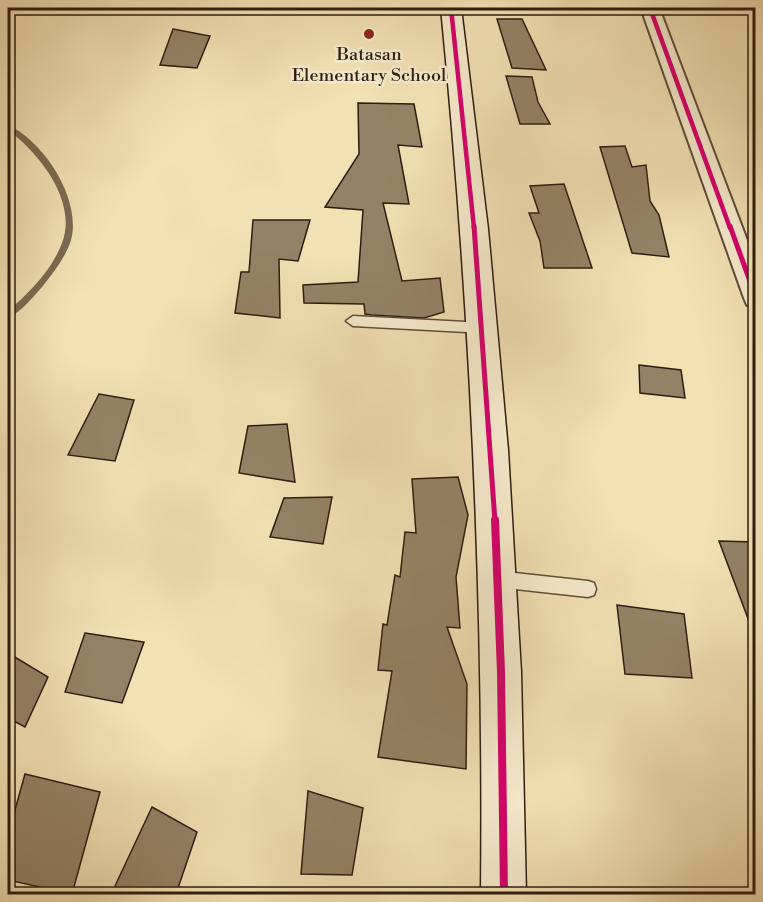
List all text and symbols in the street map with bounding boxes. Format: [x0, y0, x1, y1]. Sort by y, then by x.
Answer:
marker: Batasan Elementary School [362, 27, 376, 41]
place label: Batasan Elementary School [292, 43, 447, 87]

